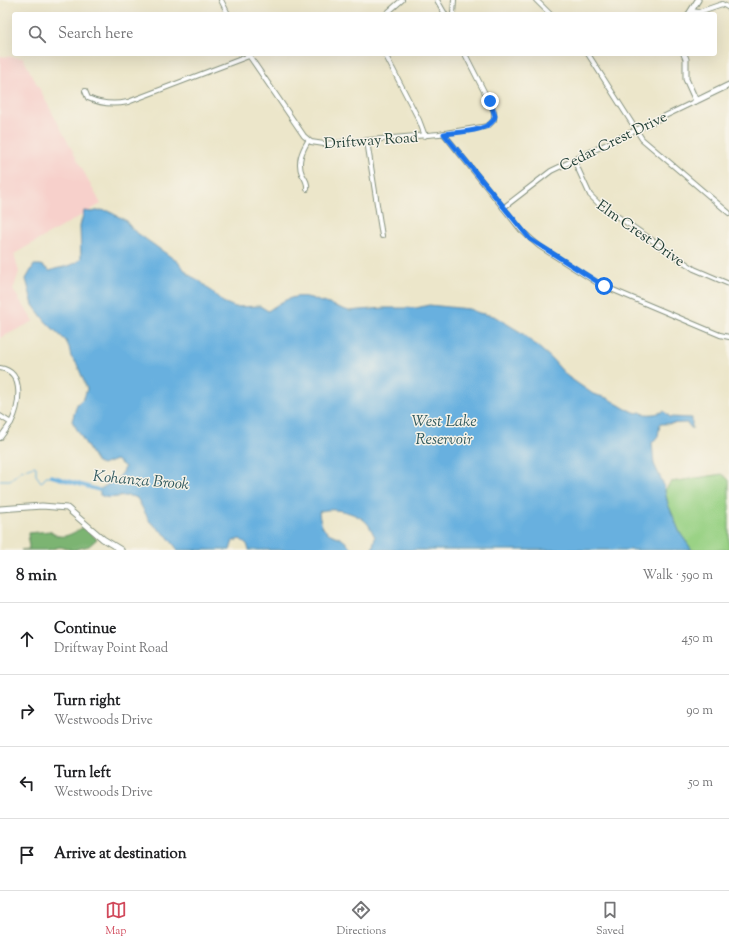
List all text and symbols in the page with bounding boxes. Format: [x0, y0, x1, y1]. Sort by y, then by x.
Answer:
search box [12, 12, 717, 56]
icon: search [26, 23, 48, 45]
text: Search here [58, 24, 133, 45]
route end [481, 92, 499, 110]
street label: Cedar Crest Drive [556, 107, 671, 178]
street label: Driftway Road [323, 128, 419, 155]
street label: Elm Crest Drive [592, 196, 689, 273]
route start [595, 277, 613, 295]
water label: West Lake Reservoir [411, 411, 477, 452]
water label: Kohanza Brook [92, 466, 190, 497]
text: 8 min [16, 564, 57, 588]
text: Walk · 590 m [643, 567, 713, 585]
text: Continue [54, 619, 116, 640]
icon: ahead [16, 628, 38, 650]
text: 450 m [682, 630, 713, 648]
text: Driftway Point Road [54, 640, 168, 658]
text: Turn right [54, 691, 120, 712]
icon: right [16, 700, 38, 722]
text: 90 m [686, 702, 713, 720]
text: Westwoods Drive [54, 712, 153, 730]
text: Turn left [54, 763, 111, 784]
icon: left [16, 772, 38, 794]
text: 50 m [688, 774, 713, 792]
text: Westwoods Drive [54, 784, 153, 802]
icon: arrive [16, 844, 38, 866]
text: Arrive at destination [54, 844, 187, 865]
tab: Map [105, 899, 127, 939]
tab: Directions [337, 899, 386, 939]
tab: Saved [596, 899, 624, 939]

